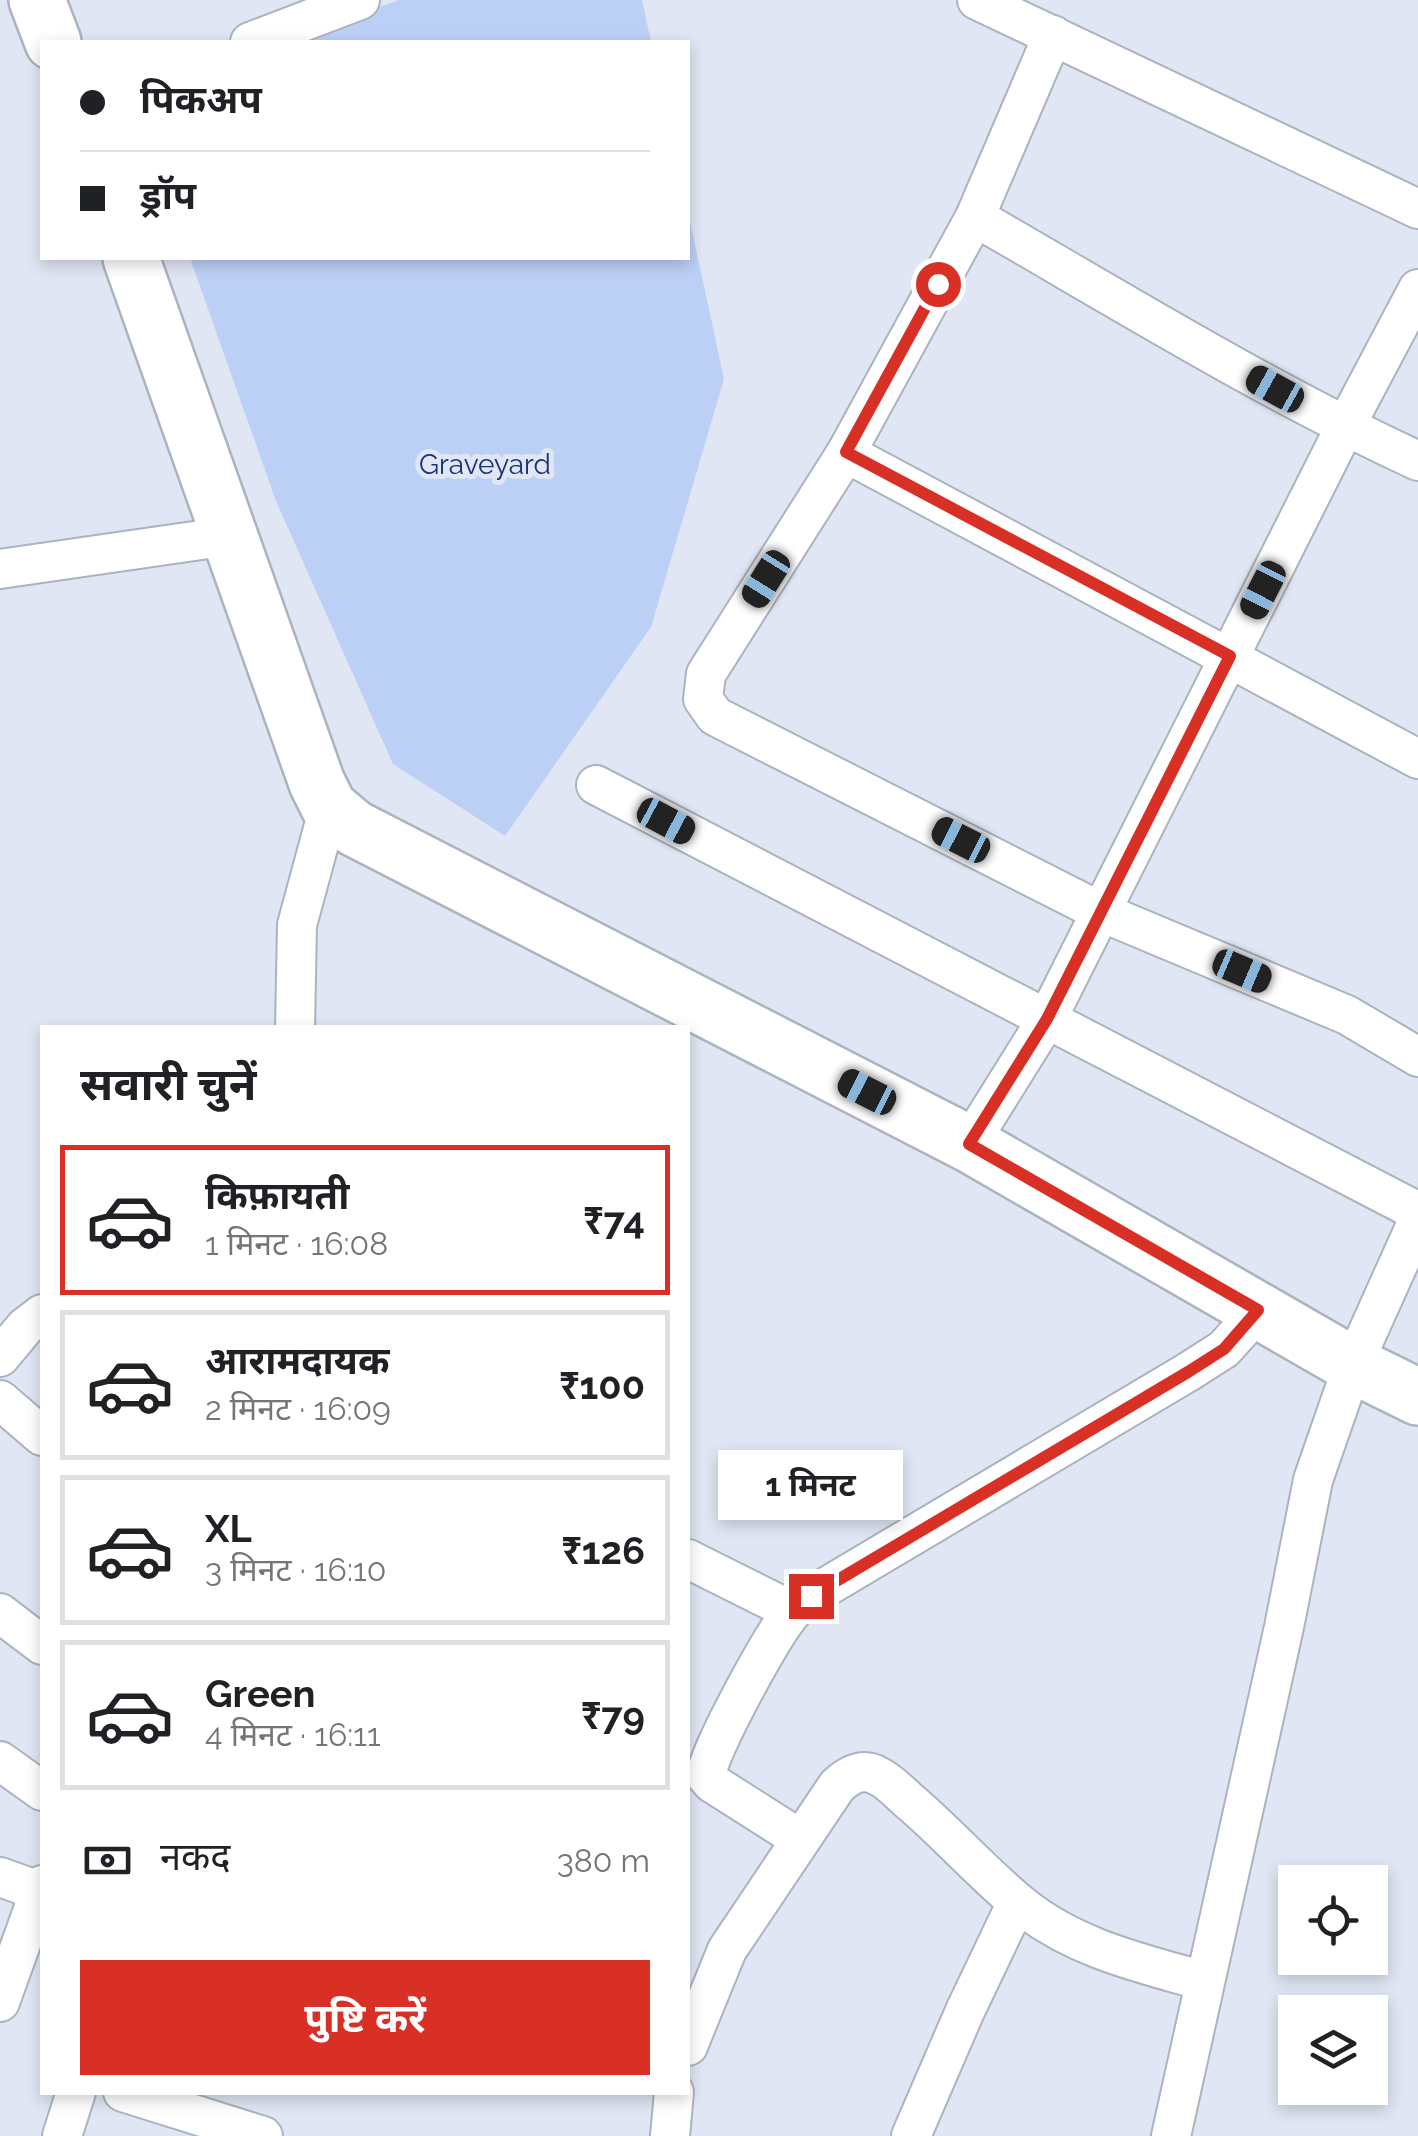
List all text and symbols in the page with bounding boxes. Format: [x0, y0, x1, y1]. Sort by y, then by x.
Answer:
text: पिकअप [140, 77, 262, 122]
text: ड्रॉप [140, 173, 196, 218]
route start [916, 262, 961, 307]
car [1241, 361, 1309, 417]
park label: Graveyard [419, 448, 551, 481]
car [737, 546, 795, 612]
car [1236, 556, 1290, 624]
car [632, 794, 700, 848]
car [927, 813, 995, 867]
car [1209, 945, 1275, 997]
text: सवारी चुनें [80, 1058, 256, 1111]
car [833, 1065, 901, 1119]
text: किफ़ायती [205, 1173, 349, 1218]
icon: car [85, 1175, 175, 1265]
text: ₹74 [583, 1198, 645, 1243]
text: 1 मिनट · 16:08 [205, 1225, 388, 1262]
text: आरामदायक [205, 1338, 389, 1383]
icon: car [85, 1340, 175, 1430]
text: ₹100 [559, 1363, 645, 1408]
text: 2 मिनट · 16:09 [205, 1390, 391, 1427]
callout: 1 मिनट [718, 1451, 904, 1521]
text: 1 मिनट [765, 1466, 856, 1503]
icon: car [85, 1505, 175, 1595]
text: XL [205, 1506, 252, 1551]
text: ₹126 [561, 1528, 645, 1573]
text: 3 मिनट · 16:10 [205, 1551, 386, 1588]
route end [789, 1574, 834, 1619]
icon: car [85, 1670, 175, 1760]
text: Green [205, 1671, 315, 1716]
text: ₹79 [581, 1693, 645, 1738]
text: 4 मिनट · 16:11 [205, 1716, 381, 1753]
icon: cash [80, 1833, 135, 1888]
text: नकद [160, 1834, 230, 1879]
text: 380 m [557, 1842, 650, 1879]
map controls [1278, 1865, 1388, 2105]
button: locate [1278, 1865, 1388, 1975]
button: पुष्टि करें [80, 1960, 650, 2075]
button: layers [1278, 1995, 1388, 2105]

